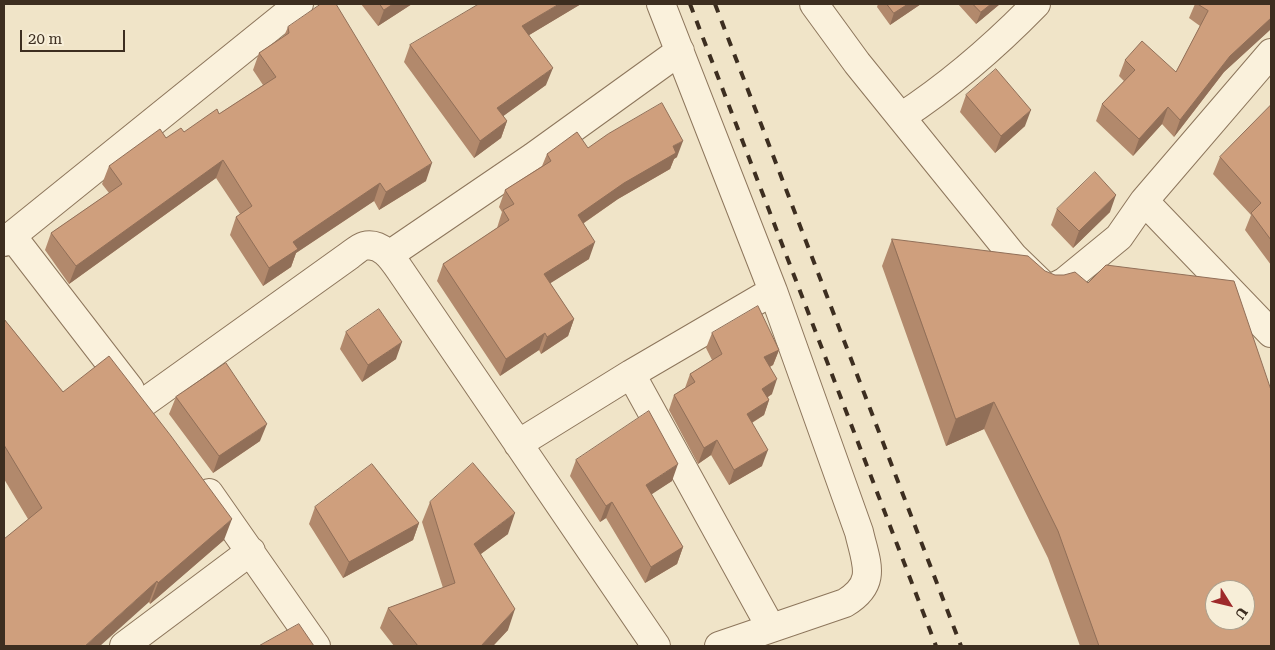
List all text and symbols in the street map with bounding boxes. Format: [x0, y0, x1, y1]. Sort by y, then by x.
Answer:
scale bar [22, 20, 128, 52]
text: 20 m [28, 30, 62, 48]
north arrow [1205, 580, 1255, 630]
text: U [1232, 604, 1251, 622]

